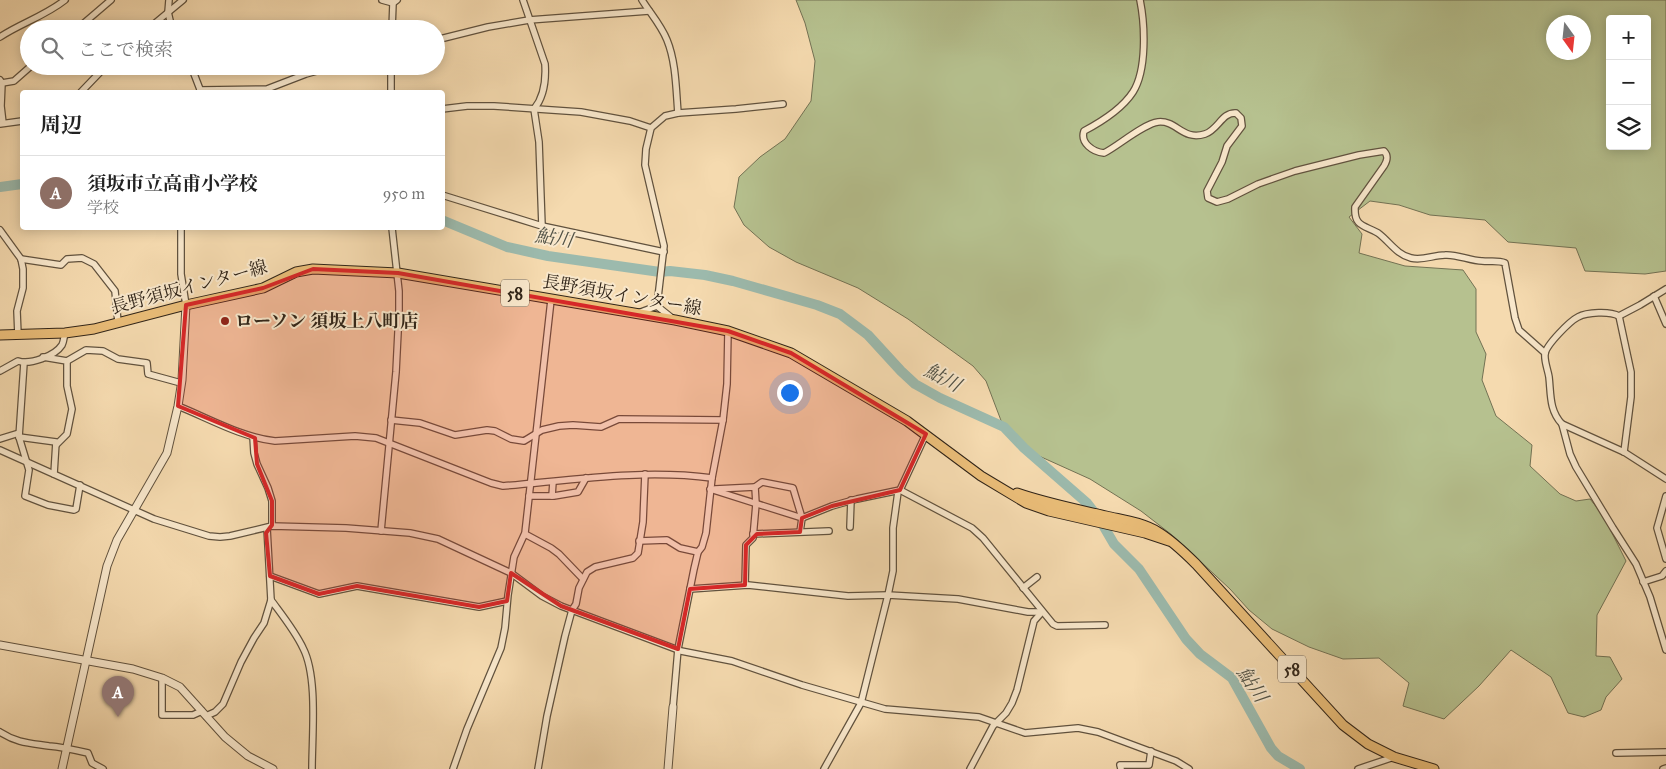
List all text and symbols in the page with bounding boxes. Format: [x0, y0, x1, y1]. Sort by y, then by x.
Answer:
north arrow [1546, 15, 1591, 60]
map controls [1606, 15, 1651, 150]
button: + [1606, 15, 1651, 60]
search box [20, 20, 445, 75]
icon: search [38, 34, 66, 62]
text: ここで検索 [78, 38, 173, 61]
button: − [1606, 60, 1651, 105]
button: layers [1606, 105, 1651, 150]
text: 周辺 [40, 112, 82, 138]
text: 須坂市立高甫小学校 [87, 172, 258, 195]
text: A [51, 184, 61, 203]
text: 950 m [383, 184, 425, 203]
text: 学校 [87, 198, 119, 217]
water label: 鮎川 [533, 223, 576, 252]
street label: 長野須坂インター線 [108, 256, 270, 318]
street label: 長野須坂インター線 [541, 270, 703, 320]
road number: 58 [501, 280, 529, 306]
place label: ローソン 須坂上八町店 [235, 310, 418, 332]
marker: ローソン 須坂上八町店 [219, 315, 231, 327]
water label: 鮎川 [921, 358, 967, 397]
your location [777, 380, 803, 406]
road number: 58 [1278, 656, 1306, 682]
water label: 鮎川 [1233, 662, 1274, 708]
pin: A [102, 676, 134, 717]

